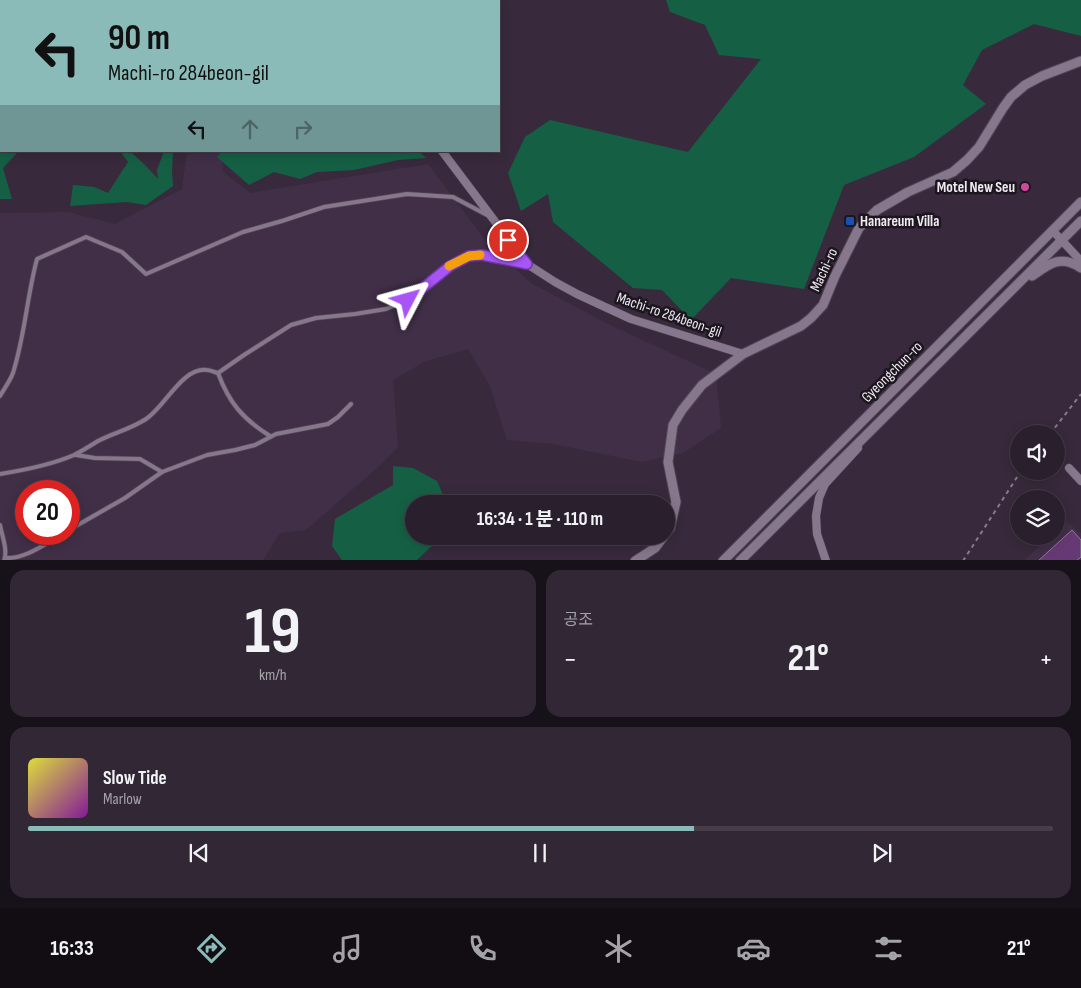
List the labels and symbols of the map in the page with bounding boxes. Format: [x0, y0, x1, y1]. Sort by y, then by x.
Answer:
place label: Motel New Seu [937, 178, 1015, 197]
marker: Motel New Seu [1019, 181, 1031, 193]
place label: Hanareum Villa [860, 212, 939, 231]
marker: Hanareum Villa [844, 215, 856, 227]
pin [487, 219, 529, 261]
street label: Machi-ro [806, 245, 842, 295]
position arrow [381, 273, 433, 325]
street label: Machi-ro 284beon-gil [614, 288, 724, 342]
street label: Gyeongchun-ro [858, 338, 926, 406]
speed limit sign: 20 [15, 480, 80, 545]

